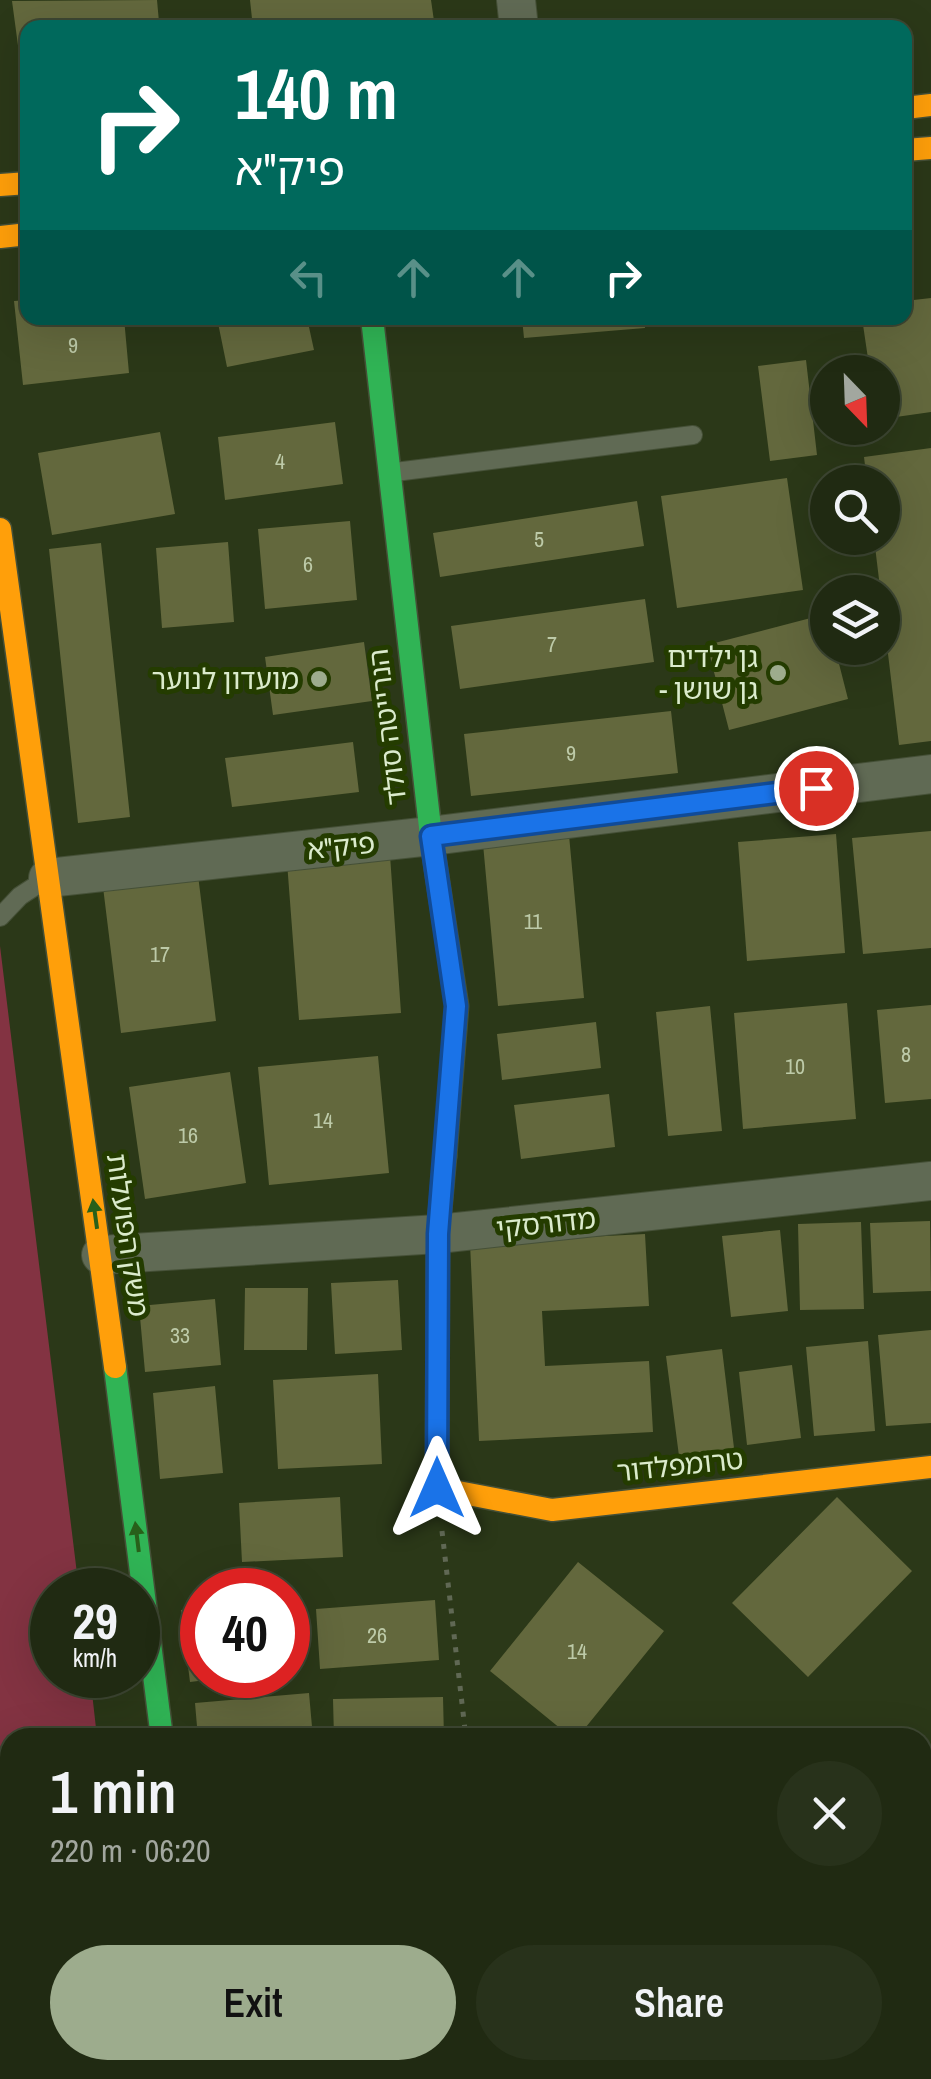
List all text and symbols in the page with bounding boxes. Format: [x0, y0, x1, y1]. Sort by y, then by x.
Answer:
text: 140 m [235, 47, 398, 141]
icon: right [70, 60, 200, 190]
text: פיק"א [235, 138, 345, 199]
icon: left [281, 250, 336, 305]
icon: ahead [386, 250, 441, 305]
icon: ahead [491, 250, 546, 305]
icon: right [596, 250, 651, 305]
house number: 9 [68, 330, 78, 360]
north arrow [810, 355, 900, 445]
map controls [810, 355, 900, 665]
house number: 4 [275, 446, 285, 476]
button: search [810, 465, 900, 555]
house number: 5 [534, 524, 544, 554]
house number: 6 [303, 549, 313, 579]
button: layers [810, 575, 900, 665]
house number: 7 [547, 629, 557, 659]
place label: גן ילדים - גן שושן [659, 638, 758, 708]
street label: הנרייטה סולד [359, 647, 415, 807]
place label: מועדון לנוער [151, 660, 299, 698]
marker: גן ילדים - גן שושן [767, 662, 789, 684]
marker: מועדון לנוער [308, 668, 330, 690]
house number: 9 [566, 738, 576, 768]
pin [774, 746, 859, 831]
icon: arrive [789, 761, 844, 816]
street label: פיק"א [305, 824, 377, 868]
house number: 11 [524, 906, 542, 936]
house number: 17 [150, 939, 170, 969]
house number: 8 [901, 1039, 911, 1069]
house number: 10 [785, 1051, 805, 1081]
house number: 14 [313, 1105, 333, 1135]
house number: 16 [178, 1120, 198, 1150]
street label: משק הפועלות [98, 1151, 158, 1319]
one-way arrow [87, 1198, 103, 1230]
street label: מדורסקי [494, 1199, 598, 1247]
house number: 33 [170, 1320, 190, 1350]
position arrow [385, 1436, 489, 1540]
street label: טרומפלדור [615, 1439, 745, 1491]
one-way arrow [128, 1520, 144, 1552]
speed limit sign: 40 [180, 1568, 310, 1698]
text: 29 [72, 1587, 118, 1655]
house number: 26 [367, 1620, 387, 1650]
house number: 14 [567, 1636, 587, 1666]
text: km/h [73, 1641, 117, 1675]
text: 1 min [50, 1751, 177, 1832]
button: close [777, 1761, 882, 1866]
text: 220 m · 06:20 [50, 1829, 210, 1872]
button: Exit [50, 1945, 456, 2060]
button: Share [476, 1945, 882, 2060]

